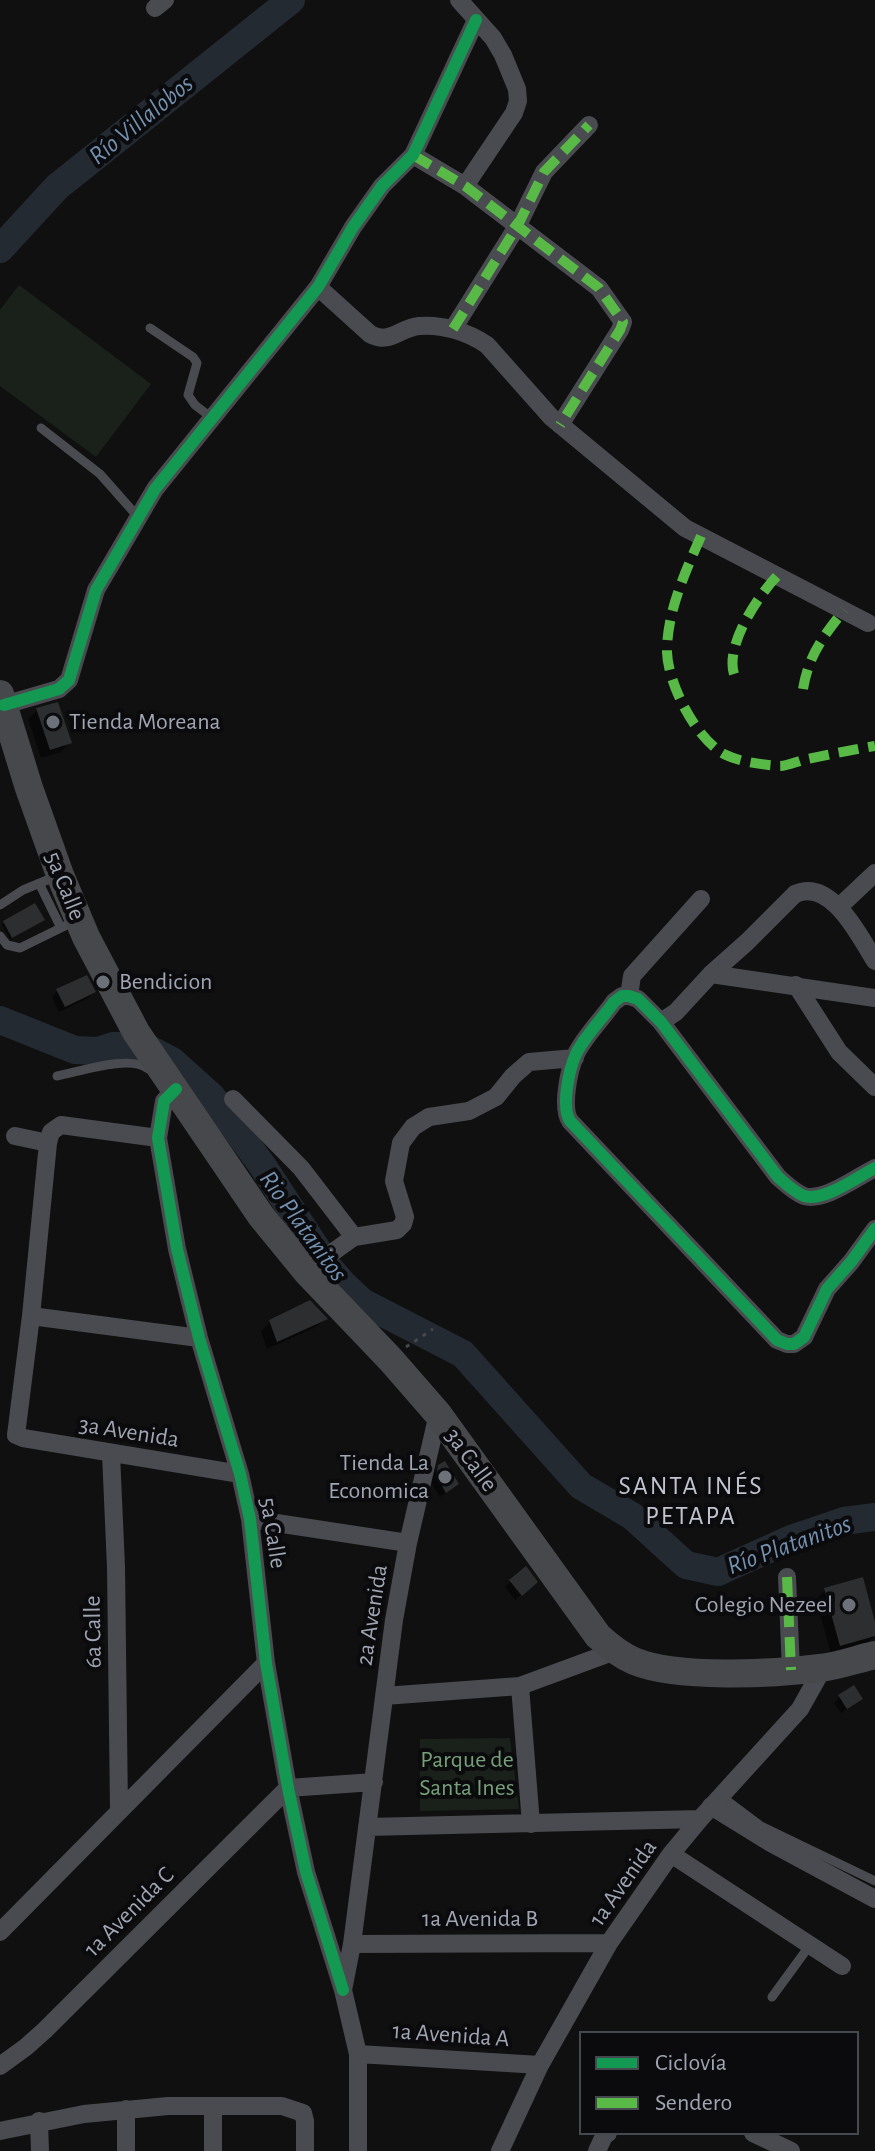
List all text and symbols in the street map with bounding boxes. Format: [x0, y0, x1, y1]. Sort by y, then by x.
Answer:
water label: Río Villalobos [83, 68, 199, 172]
place label: Tienda Moreana [69, 708, 221, 736]
marker: Tienda Moreana [44, 713, 62, 731]
street label: 5a Calle [38, 847, 92, 925]
place label: Bendicion [119, 968, 212, 996]
marker: Bendicion [94, 973, 112, 991]
water label: Rio Platanitos [252, 1164, 354, 1288]
street label: 3a Avenida [77, 1410, 181, 1454]
street label: 3a Calle [438, 1423, 504, 1497]
place label: Tienda La Economica [328, 1449, 429, 1505]
marker: Tienda La Economica [436, 1468, 454, 1486]
district label: SANTA INÉS PETAPA [619, 1470, 763, 1532]
street label: 5a Calle [253, 1495, 293, 1571]
water label: Río Platanitos [723, 1508, 855, 1582]
street label: 2a Avenida [350, 1562, 394, 1668]
place label: Colegio Nezeel [695, 1591, 833, 1619]
street label: 6a Calle [78, 1595, 108, 1669]
marker: Colegio Nezeel [840, 1596, 858, 1614]
park label: Parque de Santa Ines [419, 1746, 515, 1802]
street label: 1a Avenida [583, 1834, 663, 1932]
street label: 1a Avenida C [78, 1861, 180, 1963]
street label: 1a Avenida B [422, 1905, 538, 1933]
street label: 1a Avenida A [392, 2017, 510, 2053]
legend [579, 2031, 859, 2135]
text: Ciclovía [655, 2051, 727, 2075]
text: Sendero [655, 2091, 732, 2115]

